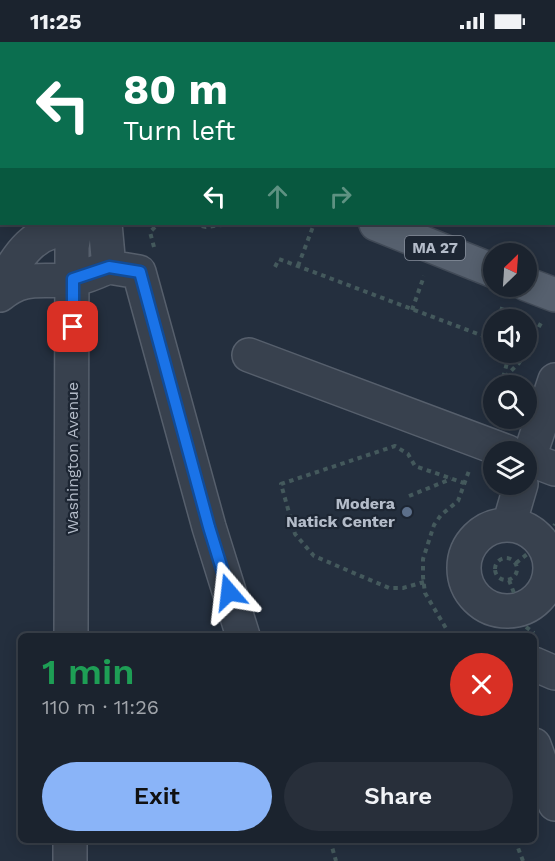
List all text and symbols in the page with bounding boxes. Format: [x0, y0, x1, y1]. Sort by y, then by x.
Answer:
text: 11:25 [30, 9, 82, 34]
text: 80 m [123, 65, 228, 114]
icon: left [24, 66, 102, 144]
text: Turn left [123, 115, 235, 147]
icon: left [198, 180, 231, 213]
icon: ahead [261, 180, 294, 213]
icon: right [324, 180, 357, 213]
road number: MA 27 [405, 236, 465, 260]
north arrow [483, 243, 537, 297]
map controls [483, 243, 537, 495]
pin [47, 301, 98, 352]
button: sound [483, 309, 537, 363]
icon: arrive [56, 310, 89, 343]
button: search [483, 375, 537, 429]
street label: Washington Avenue [63, 382, 82, 534]
button: layers [483, 441, 537, 495]
place label: Modera Natick Center [286, 494, 396, 531]
marker: Modera Natick Center [400, 505, 414, 519]
position arrow [197, 560, 261, 624]
text: 1 min [42, 651, 134, 693]
button: close [450, 653, 513, 716]
text: 110 m · 11:26 [42, 695, 159, 719]
button: Exit [42, 762, 272, 831]
button: Share [284, 762, 513, 831]

